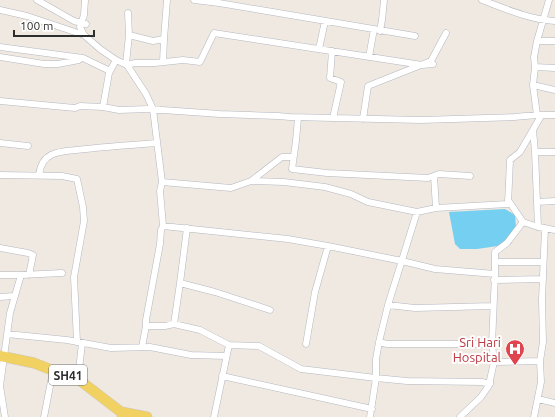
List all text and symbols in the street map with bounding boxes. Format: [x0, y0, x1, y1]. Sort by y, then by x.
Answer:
scale bar [14, 12, 94, 38]
text: 100 m [20, 19, 53, 32]
place label: Sri Hari Hospital [453, 335, 502, 364]
hospital icon: Sri Hari Hospital [504, 338, 526, 366]
road number: SH41 [49, 365, 87, 385]

